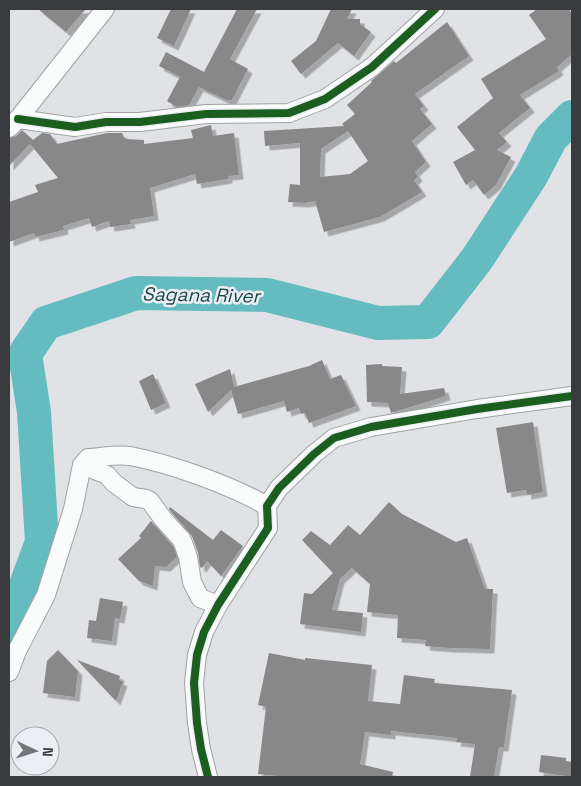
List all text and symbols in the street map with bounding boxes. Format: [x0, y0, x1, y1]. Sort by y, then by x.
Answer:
water label: Sagana River [142, 281, 262, 309]
north arrow [10, 726, 60, 776]
text: N [39, 747, 57, 757]

